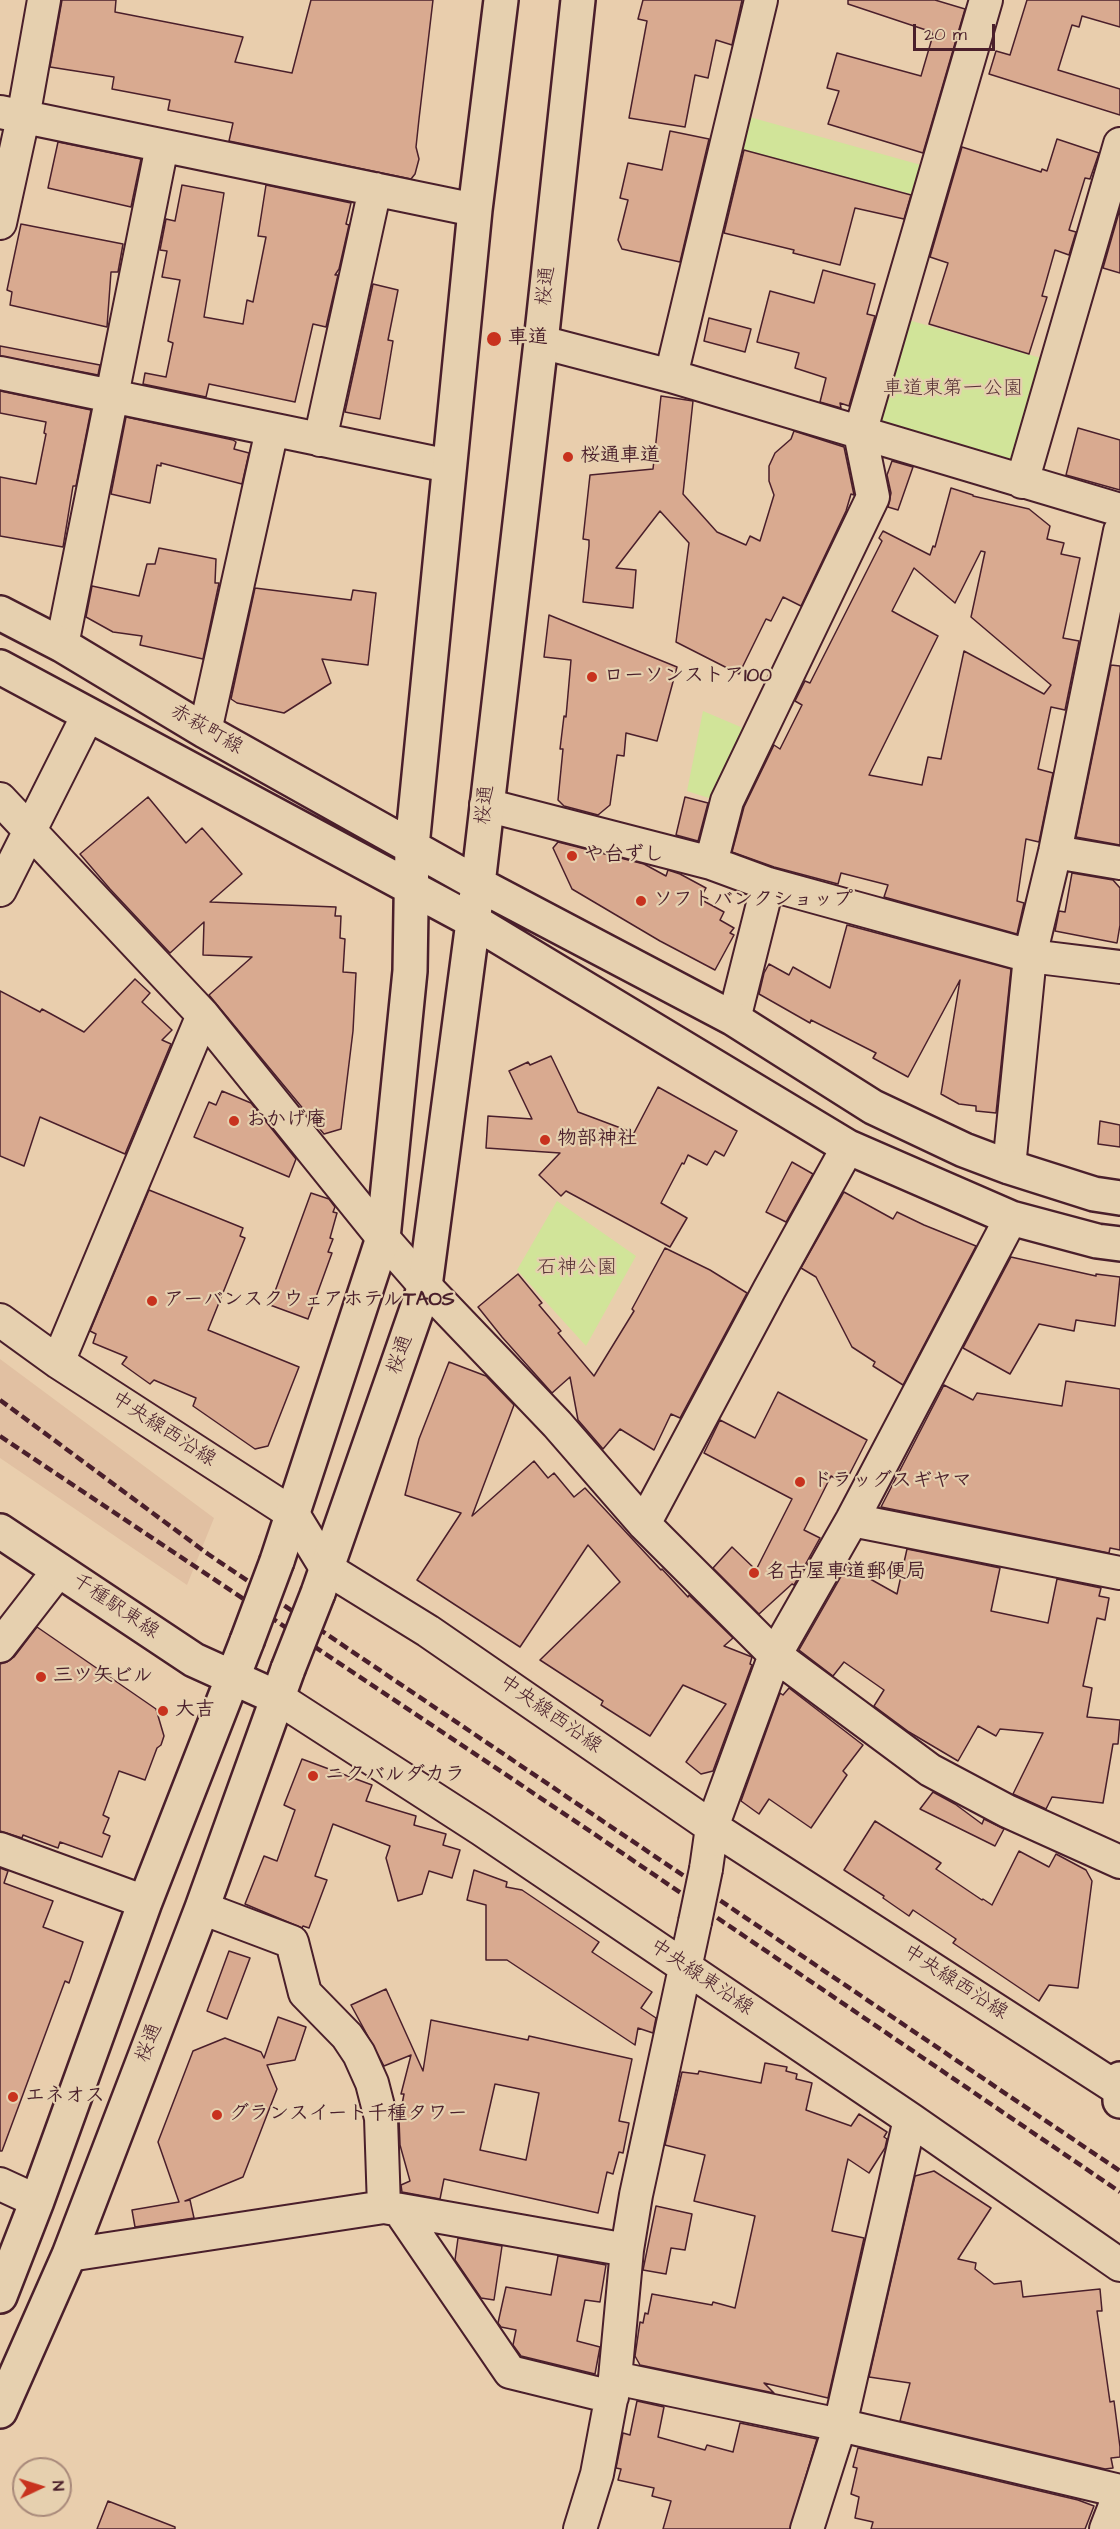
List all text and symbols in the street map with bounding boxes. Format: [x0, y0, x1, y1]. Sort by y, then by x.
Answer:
scale bar [916, 12, 998, 50]
text: 20 m [924, 22, 967, 47]
street label: 桜通 [533, 265, 561, 307]
place label: 車道 [508, 327, 548, 351]
marker: 車道 [485, 330, 503, 348]
park label: 車道東第一公園 [883, 378, 1023, 402]
place label: 桜通車道 [580, 445, 660, 469]
marker: 桜通車道 [561, 450, 575, 464]
place label: ローソンストア100 [604, 665, 772, 689]
marker: ローソンストア100 [585, 670, 599, 684]
street label: 赤萩町線 [165, 700, 247, 760]
street label: 桜通 [472, 784, 500, 826]
place label: や台ずし [584, 844, 664, 868]
marker: や台ずし [565, 849, 579, 863]
place label: ソフトバンクショップ [653, 889, 853, 913]
marker: ソフトバンクショップ [634, 894, 648, 908]
place label: おかげ庵 [246, 1109, 326, 1133]
marker: おかげ庵 [227, 1114, 241, 1128]
place label: 物部神社 [557, 1128, 637, 1152]
marker: 物部神社 [538, 1133, 552, 1147]
park label: 石神公園 [537, 1257, 617, 1281]
place label: アーバンスクウェアホテルTAOS [164, 1289, 455, 1313]
marker: アーバンスクウェアホテルTAOS [145, 1294, 159, 1308]
street label: 桜通 [383, 1332, 419, 1378]
street label: 中央線西沿線 [106, 1387, 220, 1473]
place label: ドラッグスギヤマ [812, 1470, 972, 1494]
marker: ドラッグスギヤマ [793, 1475, 807, 1489]
place label: 名古屋車道郵便局 [766, 1561, 926, 1585]
marker: 名古屋車道郵便局 [747, 1566, 761, 1580]
street label: 千種駅東線 [67, 1569, 163, 1645]
place label: 三ツ矢ビル [53, 1665, 153, 1689]
marker: 三ツ矢ビル [34, 1670, 48, 1684]
street label: 中央線西沿線 [494, 1671, 606, 1759]
place label: 大吉 [175, 1699, 215, 1723]
marker: 大吉 [156, 1704, 170, 1718]
place label: ニクバルダカラ [325, 1764, 465, 1788]
marker: ニクバルダカラ [306, 1769, 320, 1783]
street label: 中央線東沿線 [645, 1935, 757, 2021]
street label: 中央線西沿線 [898, 1940, 1012, 2026]
street label: 桜通 [132, 2020, 168, 2066]
place label: エネオス [25, 2085, 105, 2109]
marker: エネオス [6, 2090, 20, 2104]
place label: グランスイート千種タワー [229, 2103, 467, 2127]
marker: グランスイート千種タワー [210, 2108, 224, 2122]
north arrow [12, 2457, 72, 2517]
text: N [47, 2480, 69, 2492]

